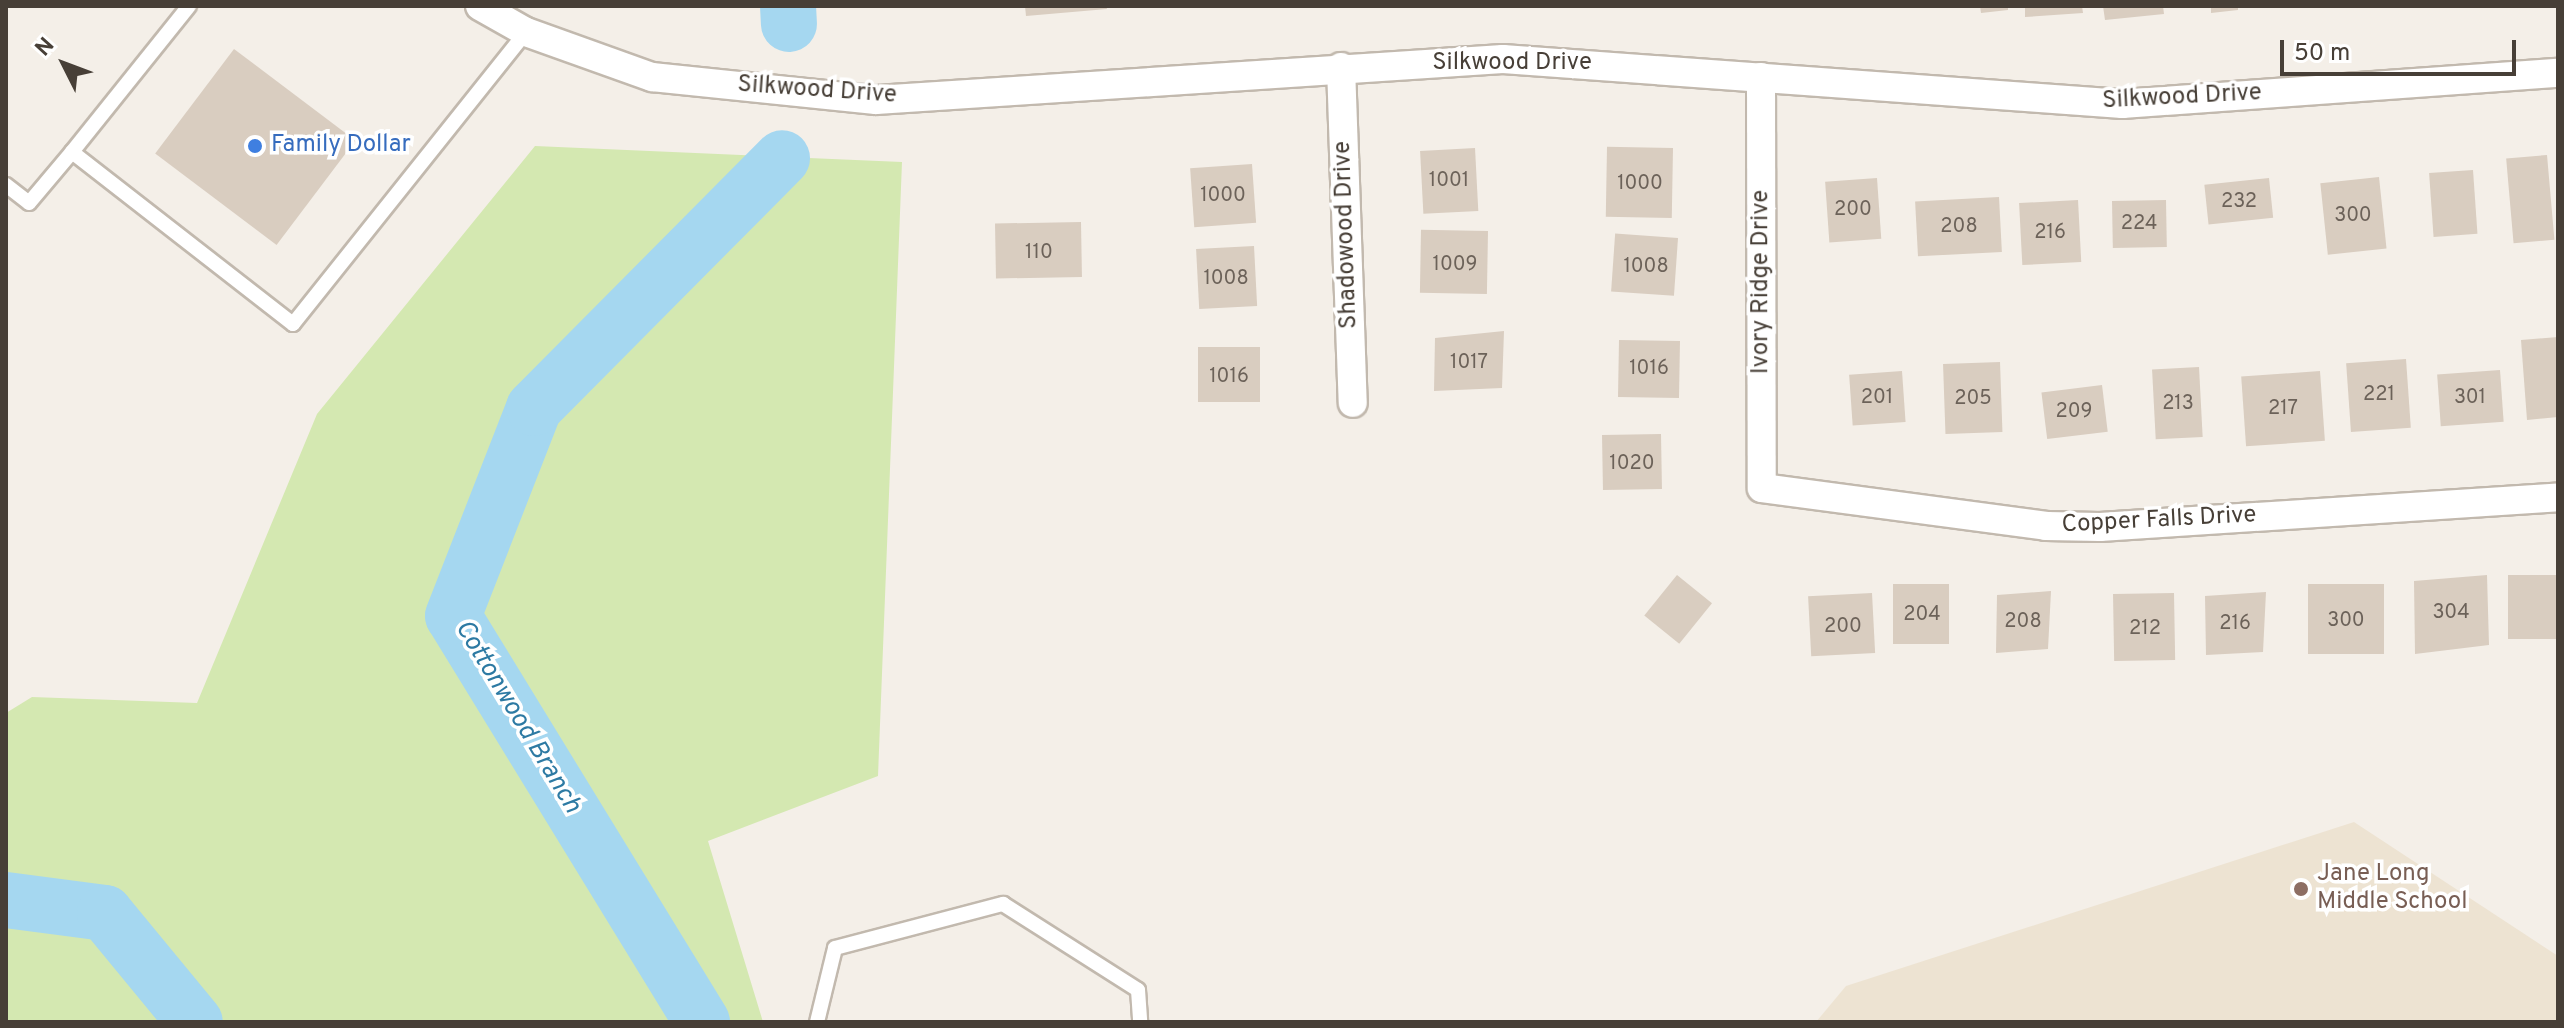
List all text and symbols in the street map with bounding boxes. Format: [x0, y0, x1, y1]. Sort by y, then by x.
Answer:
north arrow [24, 24, 104, 104]
scale bar [2284, 24, 2520, 74]
text: N [30, 33, 61, 63]
text: 50 m [2294, 39, 2350, 69]
street label: Silkwood Drive [1432, 50, 1592, 78]
street label: Silkwood Drive [736, 71, 898, 111]
street label: Silkwood Drive [2102, 79, 2262, 117]
place label: Family Dollar [271, 132, 411, 160]
marker: Family Dollar [246, 137, 264, 155]
street label: Shadowood Drive [1329, 141, 1365, 329]
house number: 1001 [1429, 169, 1469, 193]
house number: 1000 [1617, 172, 1663, 196]
house number: 1000 [1200, 184, 1246, 208]
street label: Ivory Ridge Drive [1748, 190, 1776, 374]
house number: 232 [2221, 190, 2257, 214]
house number: 200 [1834, 198, 1872, 222]
house number: 300 [2334, 204, 2372, 228]
house number: 224 [2121, 212, 2157, 236]
house number: 208 [1940, 215, 1978, 239]
house number: 216 [2034, 221, 2066, 245]
house number: 110 [1025, 241, 1053, 265]
house number: 1009 [1433, 253, 1477, 277]
house number: 1008 [1623, 255, 1669, 279]
house number: 1008 [1203, 267, 1249, 291]
house number: 1017 [1450, 351, 1488, 375]
house number: 1016 [1629, 357, 1669, 381]
house number: 1016 [1209, 365, 1249, 389]
house number: 221 [2363, 383, 2395, 407]
house number: 201 [1861, 386, 1893, 410]
house number: 301 [2454, 386, 2486, 410]
house number: 205 [1954, 387, 1992, 411]
house number: 213 [2162, 392, 2194, 416]
house number: 217 [2268, 397, 2298, 421]
house number: 209 [2055, 400, 2093, 424]
house number: 1020 [1609, 452, 1655, 476]
street label: Copper Falls Drive [2061, 502, 2257, 540]
house number: 304 [2432, 601, 2470, 625]
house number: 204 [1903, 603, 1941, 627]
house number: 300 [2327, 609, 2365, 633]
house number: 208 [2004, 610, 2042, 634]
house number: 216 [2219, 612, 2251, 636]
water label: Cottonwood Branch [447, 615, 587, 819]
house number: 200 [1824, 615, 1862, 639]
house number: 212 [2129, 617, 2161, 641]
place label: Jane Long Middle School [2317, 861, 2467, 917]
marker: Jane Long Middle School [2292, 880, 2310, 898]

